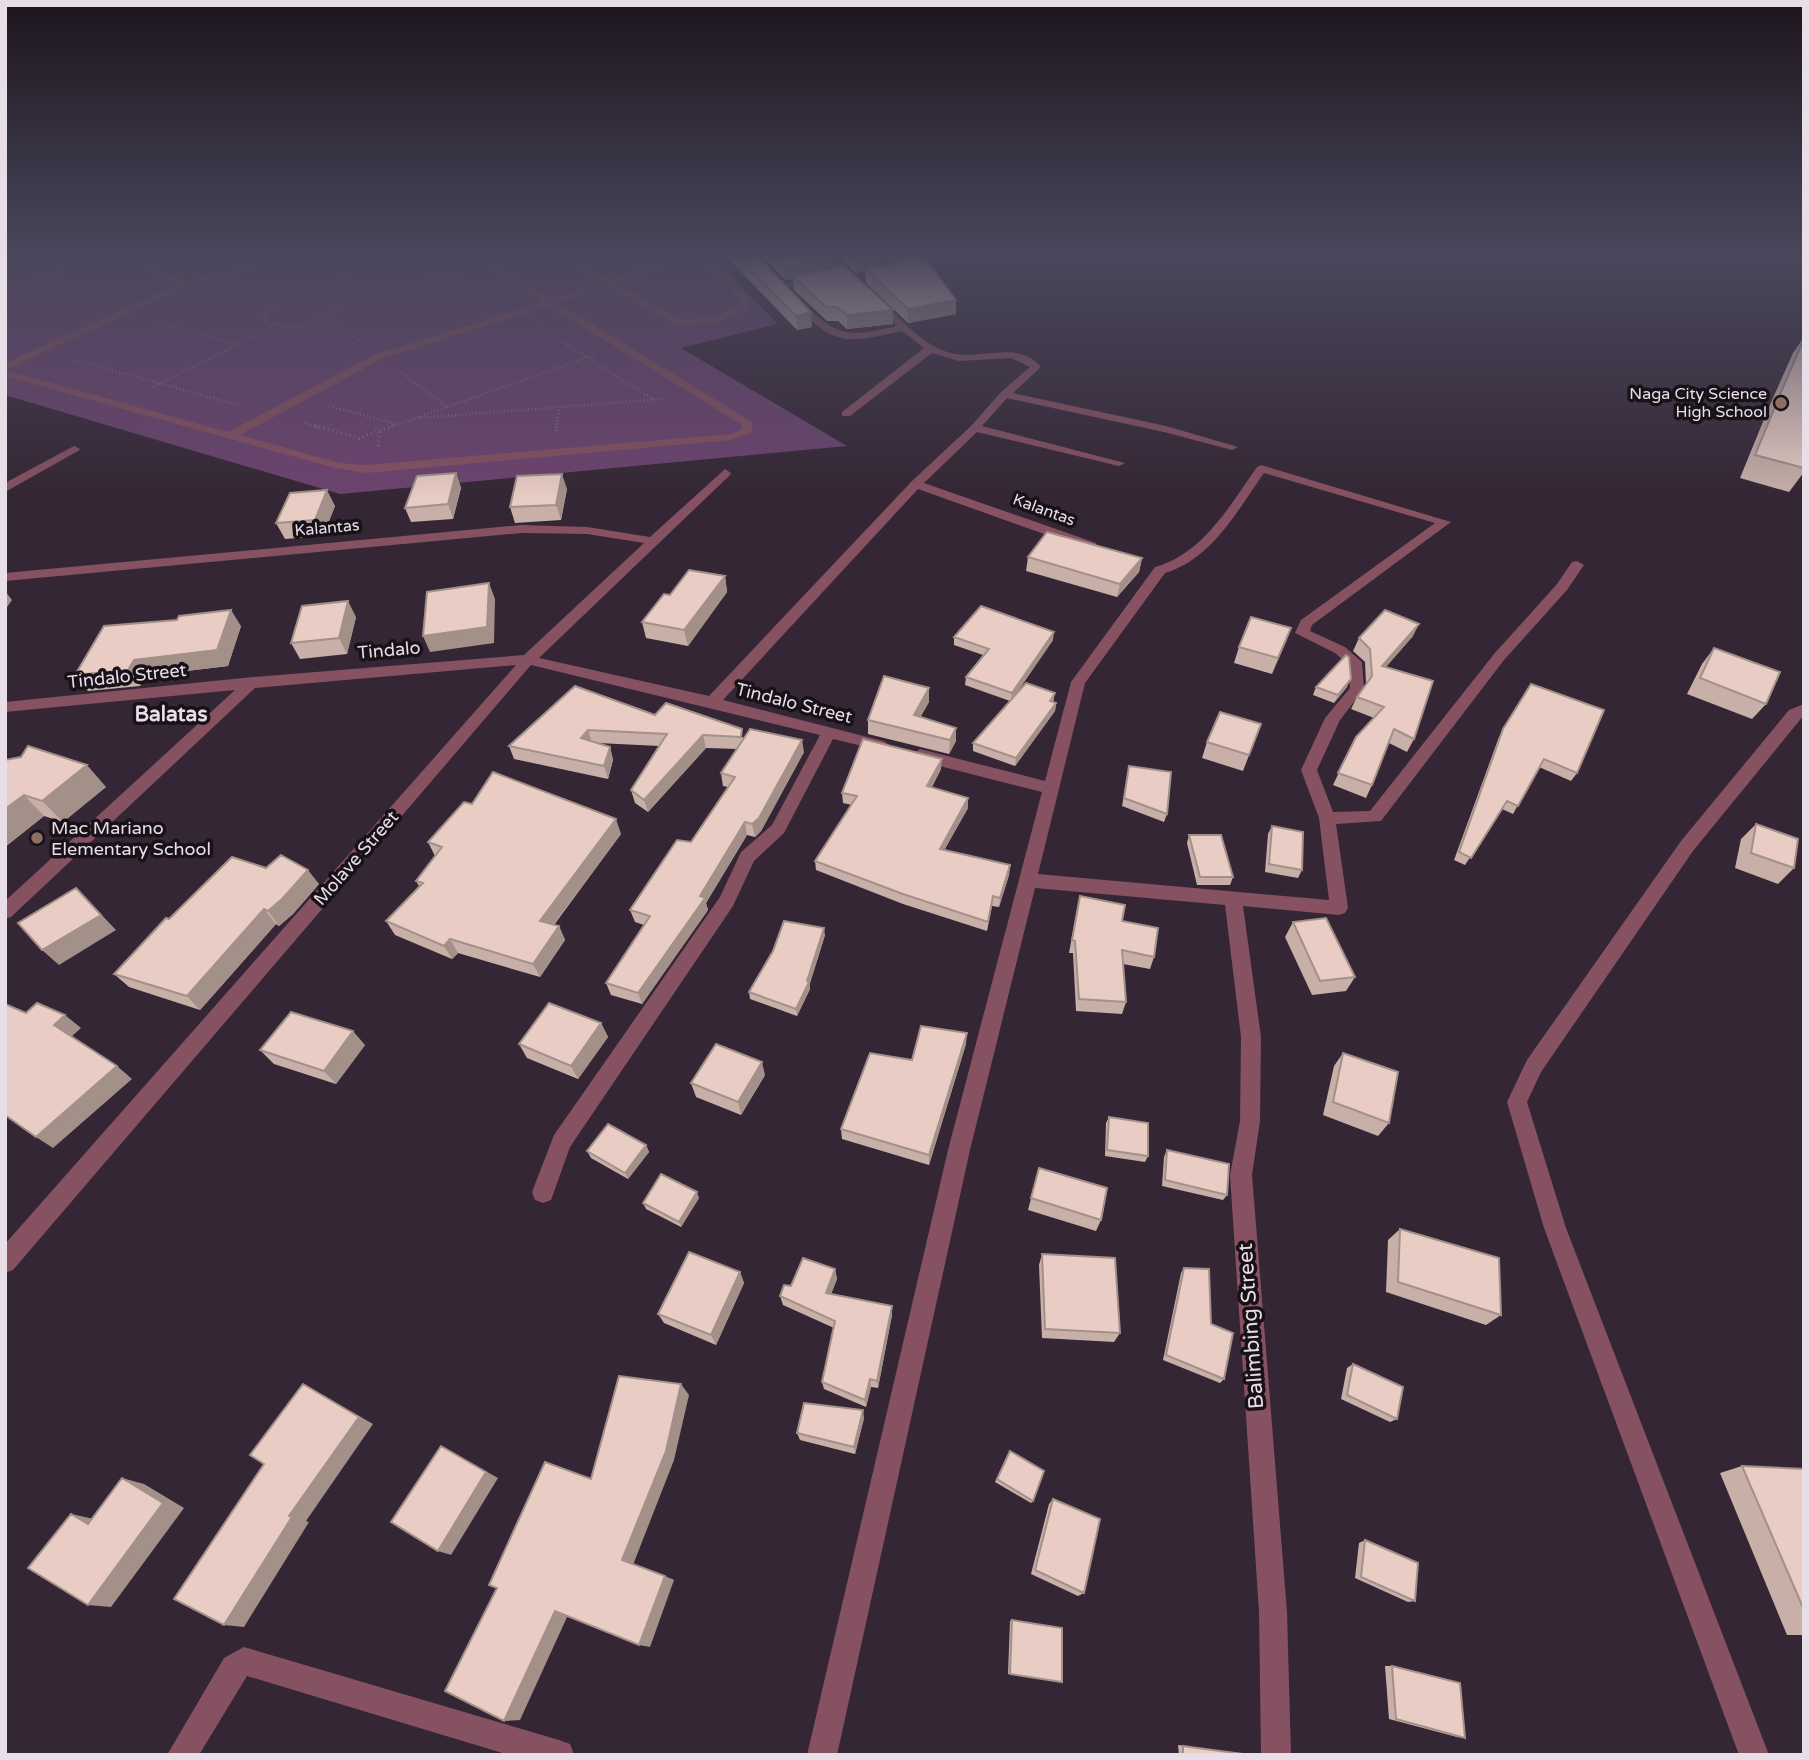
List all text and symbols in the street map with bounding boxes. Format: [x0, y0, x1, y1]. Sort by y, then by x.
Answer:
place label: Naga City Science High School [1629, 384, 1767, 422]
marker: Naga City Science High School [1773, 395, 1789, 411]
street label: Kalantas [1010, 489, 1078, 531]
street label: Kalantas [294, 515, 360, 541]
street label: Tindalo [357, 636, 421, 664]
street label: Tindalo Street [67, 659, 188, 693]
street label: Tindalo Street [733, 678, 855, 728]
district label: Balatas [134, 702, 208, 727]
street label: Molave Street [309, 806, 403, 910]
place label: Mac Mariano Elementary School [51, 817, 211, 860]
marker: Mac Mariano Elementary School [29, 830, 45, 846]
street label: Balimbing Street [1233, 1242, 1269, 1410]

